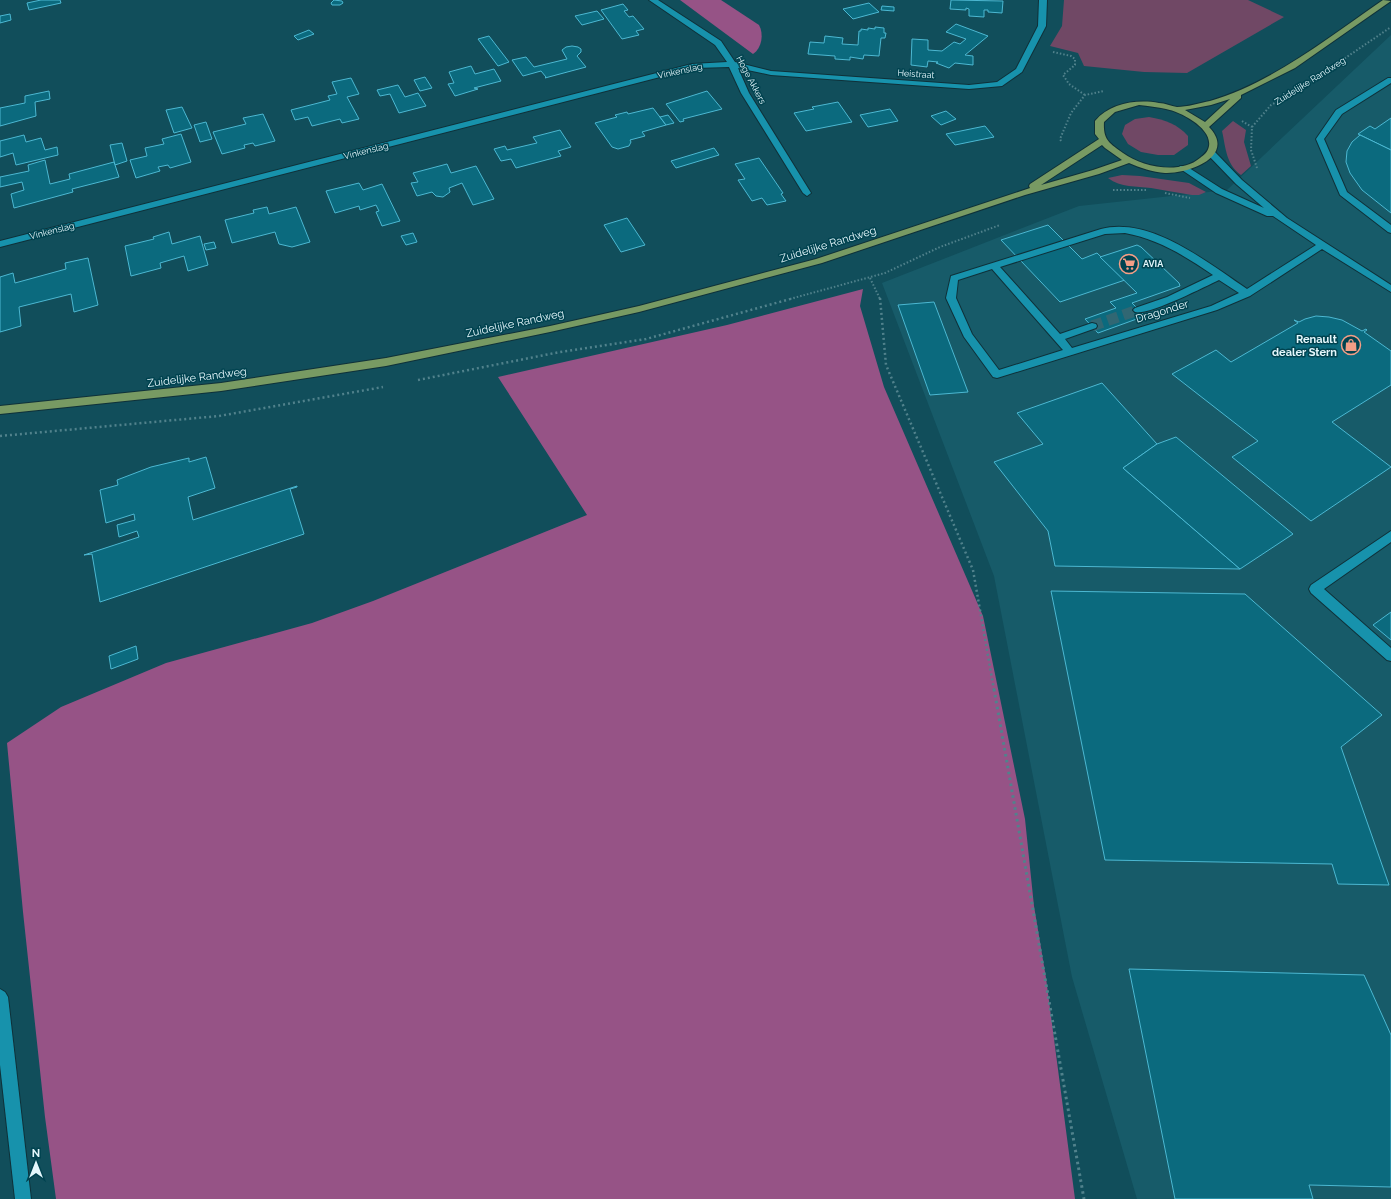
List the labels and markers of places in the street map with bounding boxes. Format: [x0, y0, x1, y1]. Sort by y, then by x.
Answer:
supermarket icon: AVIA [1118, 253, 1140, 275]
place label: AVIA [1143, 259, 1164, 269]
place label: Renault dealer Stern [1272, 333, 1338, 359]
shop icon: Renault dealer Stern [1340, 334, 1362, 356]

